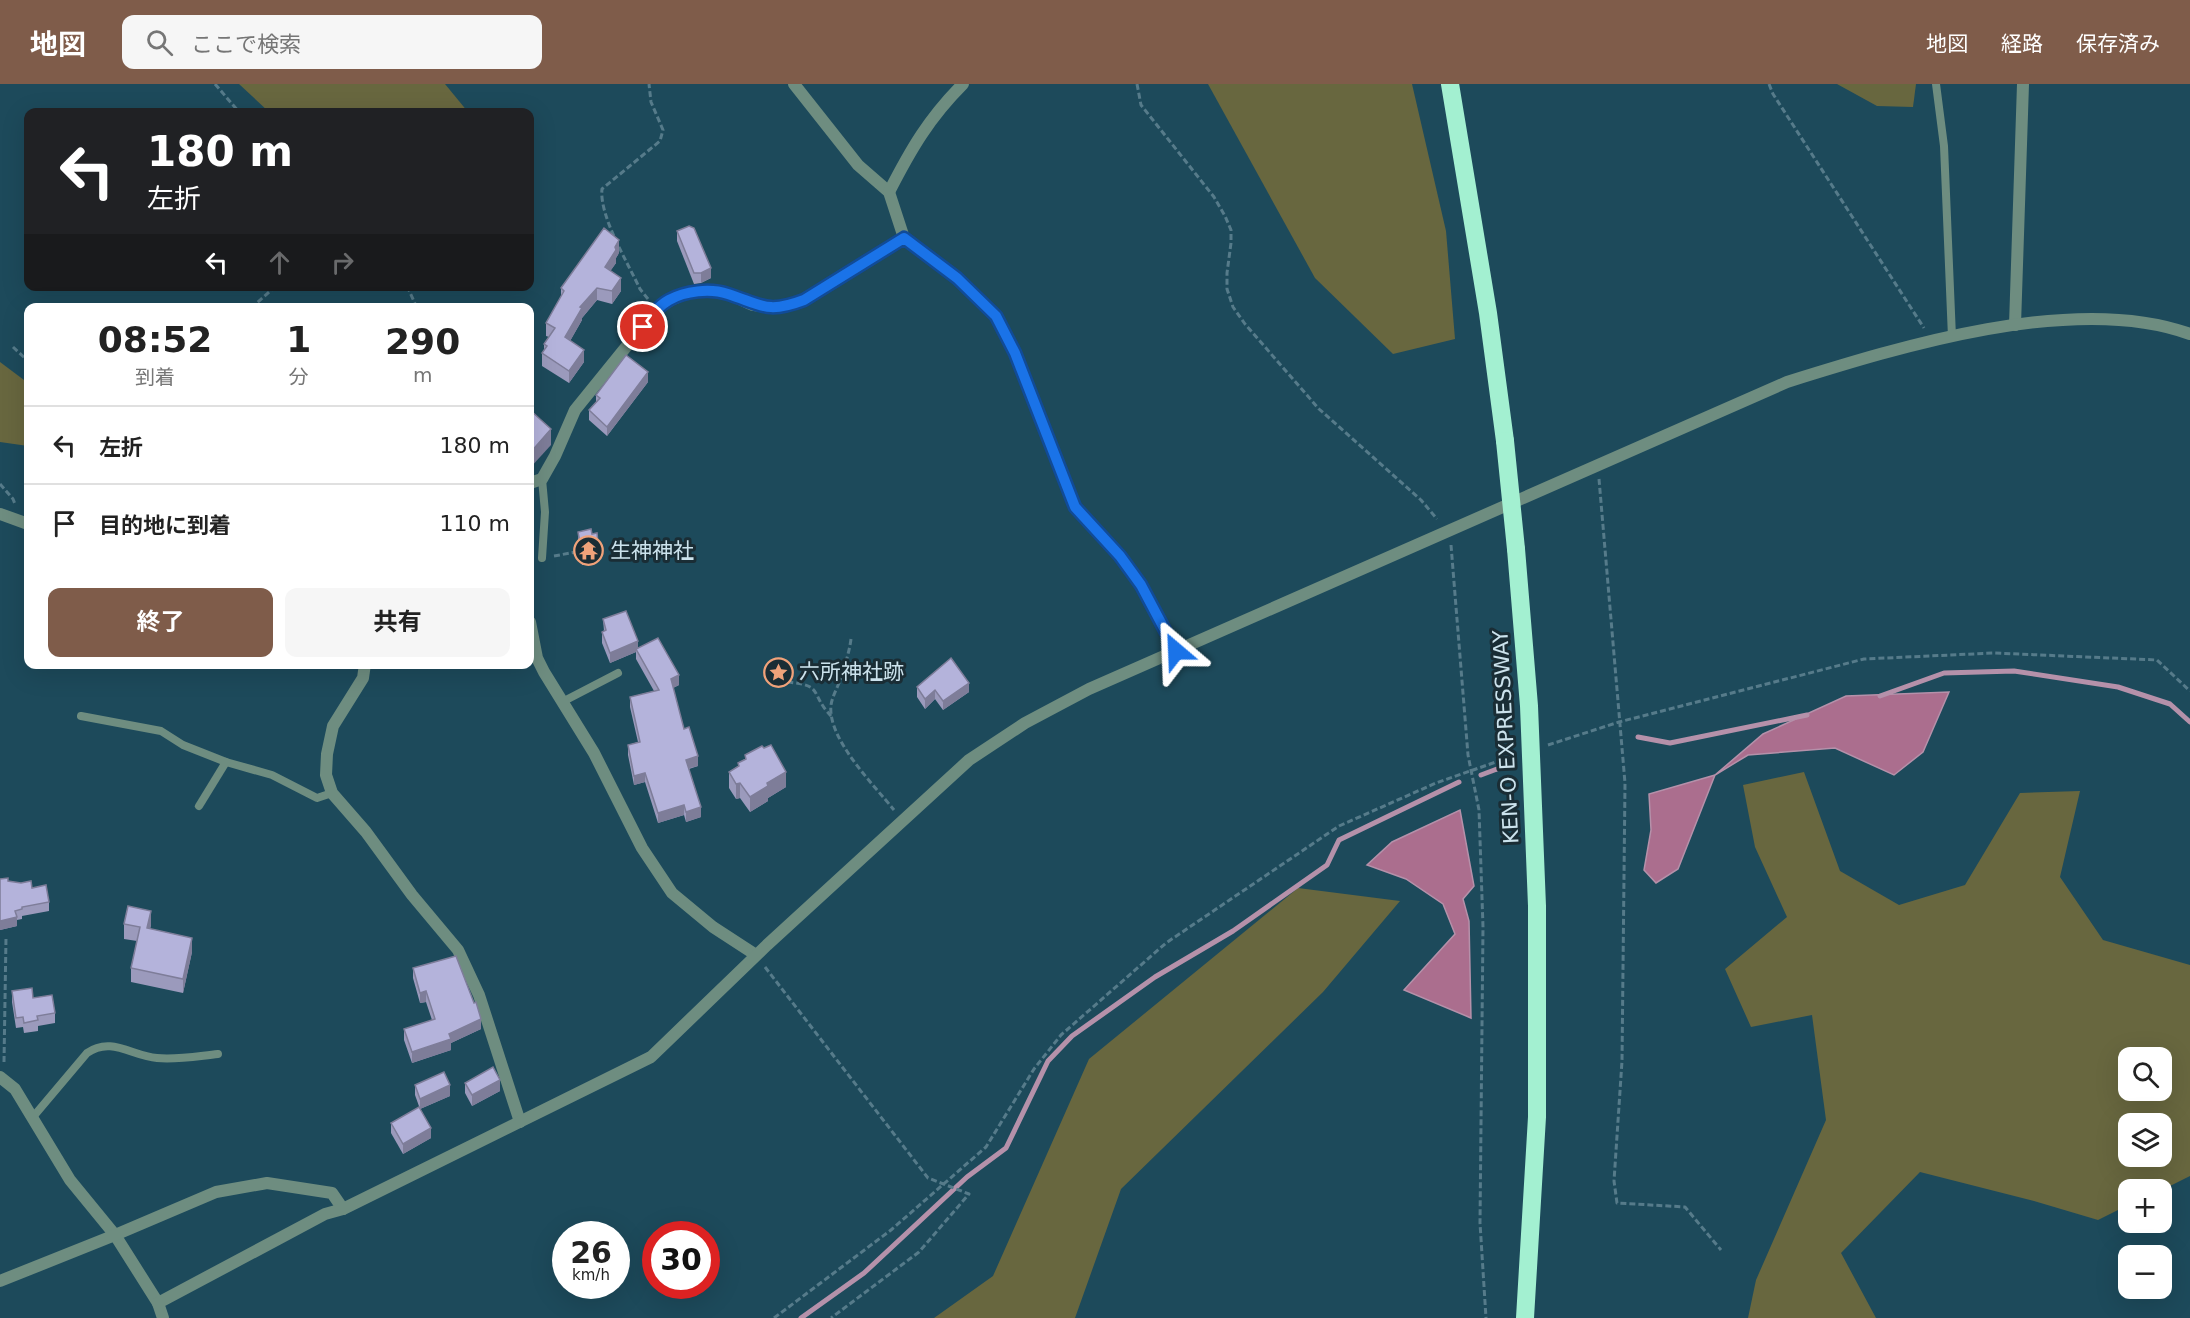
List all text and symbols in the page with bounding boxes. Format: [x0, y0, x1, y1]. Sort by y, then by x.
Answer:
search box [122, 15, 542, 69]
icon: search [143, 26, 176, 59]
text: 地図 [30, 28, 86, 61]
text: ここで検索 [191, 32, 301, 57]
text: 地図 [1926, 32, 1968, 56]
text: 経路 [2001, 32, 2043, 56]
text: 保存済み [2076, 32, 2160, 56]
text: 180 m [147, 127, 293, 176]
icon: left [48, 132, 126, 210]
text: 左折 [147, 183, 201, 214]
icon: left [200, 246, 233, 279]
icon: ahead [263, 246, 296, 279]
icon: right [326, 246, 359, 279]
pin [617, 301, 668, 352]
icon: arrive [626, 310, 659, 343]
text: 08:52 [98, 319, 212, 360]
text: 1 [286, 319, 311, 360]
text: 290 [385, 321, 460, 362]
text: m [413, 363, 432, 387]
text: 到着 [135, 365, 175, 389]
text: 分 [289, 365, 309, 389]
icon: left [48, 429, 81, 462]
text: 180 m [440, 433, 510, 458]
text: 左折 [99, 435, 143, 460]
icon: arrive [48, 507, 81, 540]
text: 110 m [440, 511, 510, 536]
text: 目的地に到着 [99, 513, 231, 538]
temple icon: 生神神社 [573, 535, 605, 567]
place label: 生神神社 [610, 539, 694, 563]
button: 終了 [48, 588, 273, 657]
button: 共有 [285, 588, 510, 657]
position arrow [1144, 619, 1208, 683]
street label: KEN-O EXPRESSWAY [1488, 629, 1524, 845]
place icon: 六所神社跡 [762, 656, 794, 688]
place label: 六所神社跡 [799, 660, 904, 684]
map controls [2118, 1047, 2172, 1299]
button: search [2118, 1047, 2172, 1101]
button: layers [2118, 1113, 2172, 1167]
button: + [2118, 1179, 2172, 1233]
speed limit sign: 30 [642, 1221, 720, 1299]
text: 26 [570, 1235, 612, 1270]
button: − [2118, 1245, 2172, 1299]
text: km/h [572, 1266, 610, 1284]

